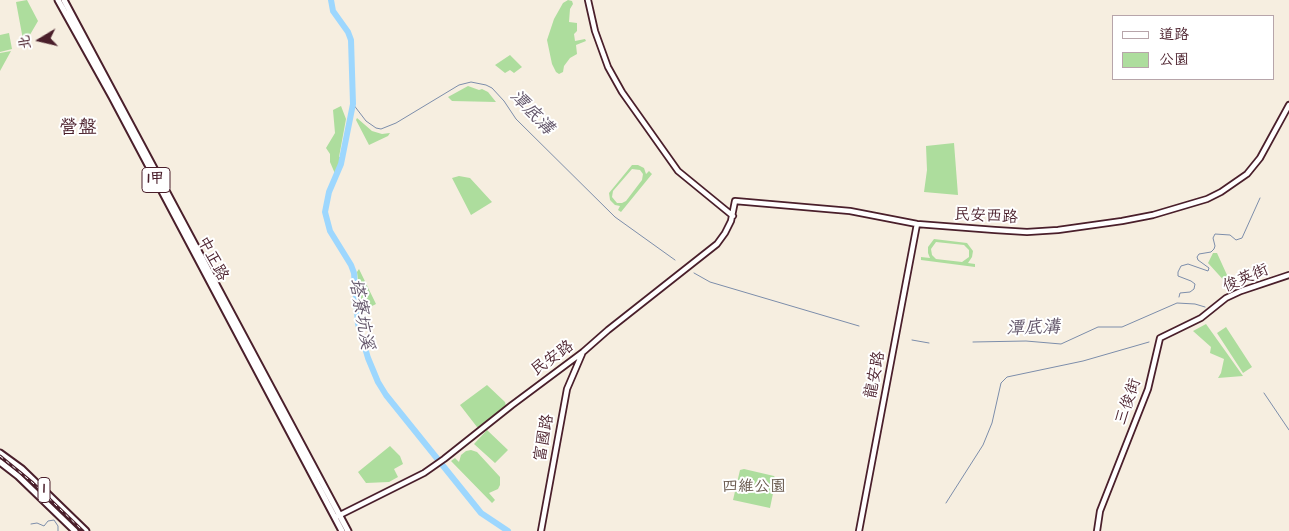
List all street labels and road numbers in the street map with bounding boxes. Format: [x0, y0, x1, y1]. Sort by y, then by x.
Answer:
road number: 1甲 [142, 168, 170, 192]
street label: 民安西路 [954, 206, 1018, 228]
street label: 中正路 [192, 233, 232, 285]
street label: 俊英街 [1220, 261, 1272, 297]
street label: 民安路 [528, 337, 578, 381]
street label: 龍安路 [862, 350, 890, 400]
street label: 三俊街 [1112, 376, 1146, 428]
street label: 富國路 [531, 413, 559, 463]
road number: 1 [38, 478, 50, 502]

